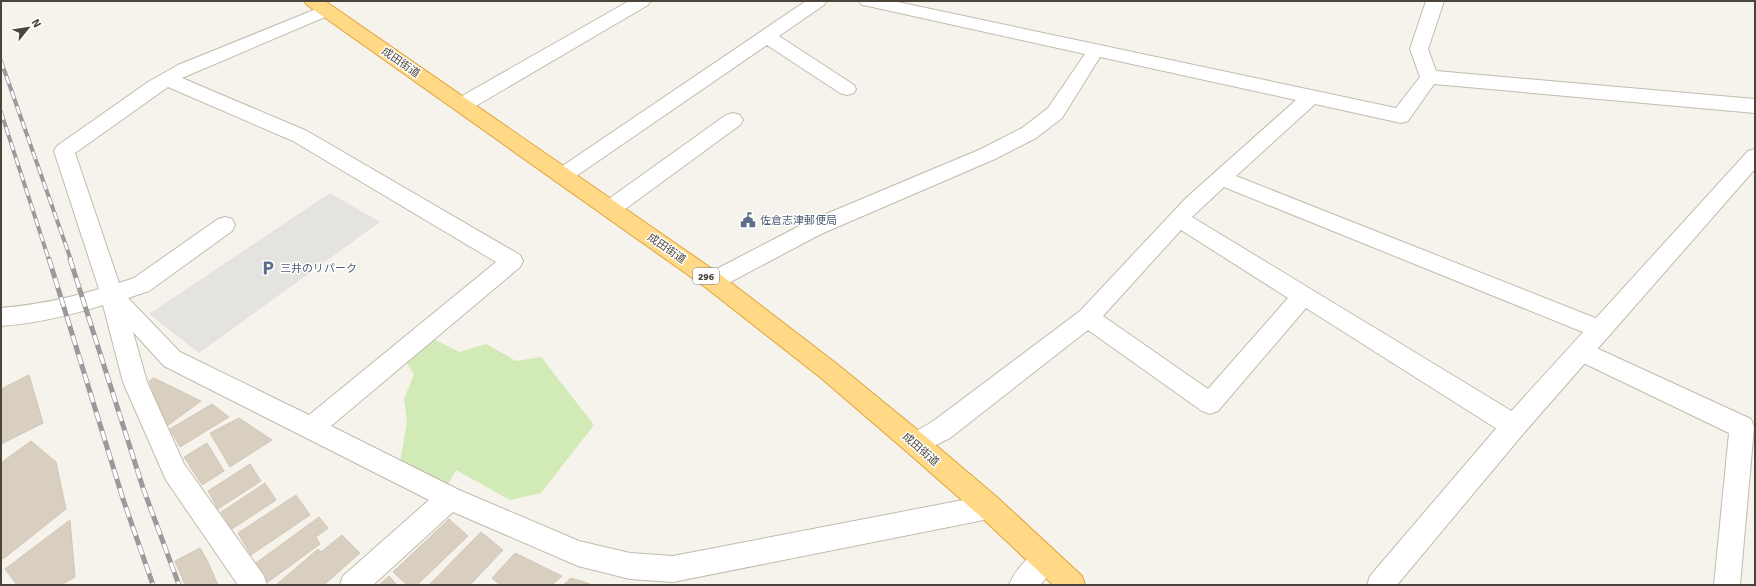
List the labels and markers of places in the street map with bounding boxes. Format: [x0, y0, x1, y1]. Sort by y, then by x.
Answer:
public building icon: 佐倉志津郵便局 [739, 211, 757, 229]
place label: 佐倉志津郵便局 [760, 214, 837, 227]
parking icon: 三井のリパーク [259, 259, 277, 277]
place label: 三井のリパーク [280, 262, 357, 275]

